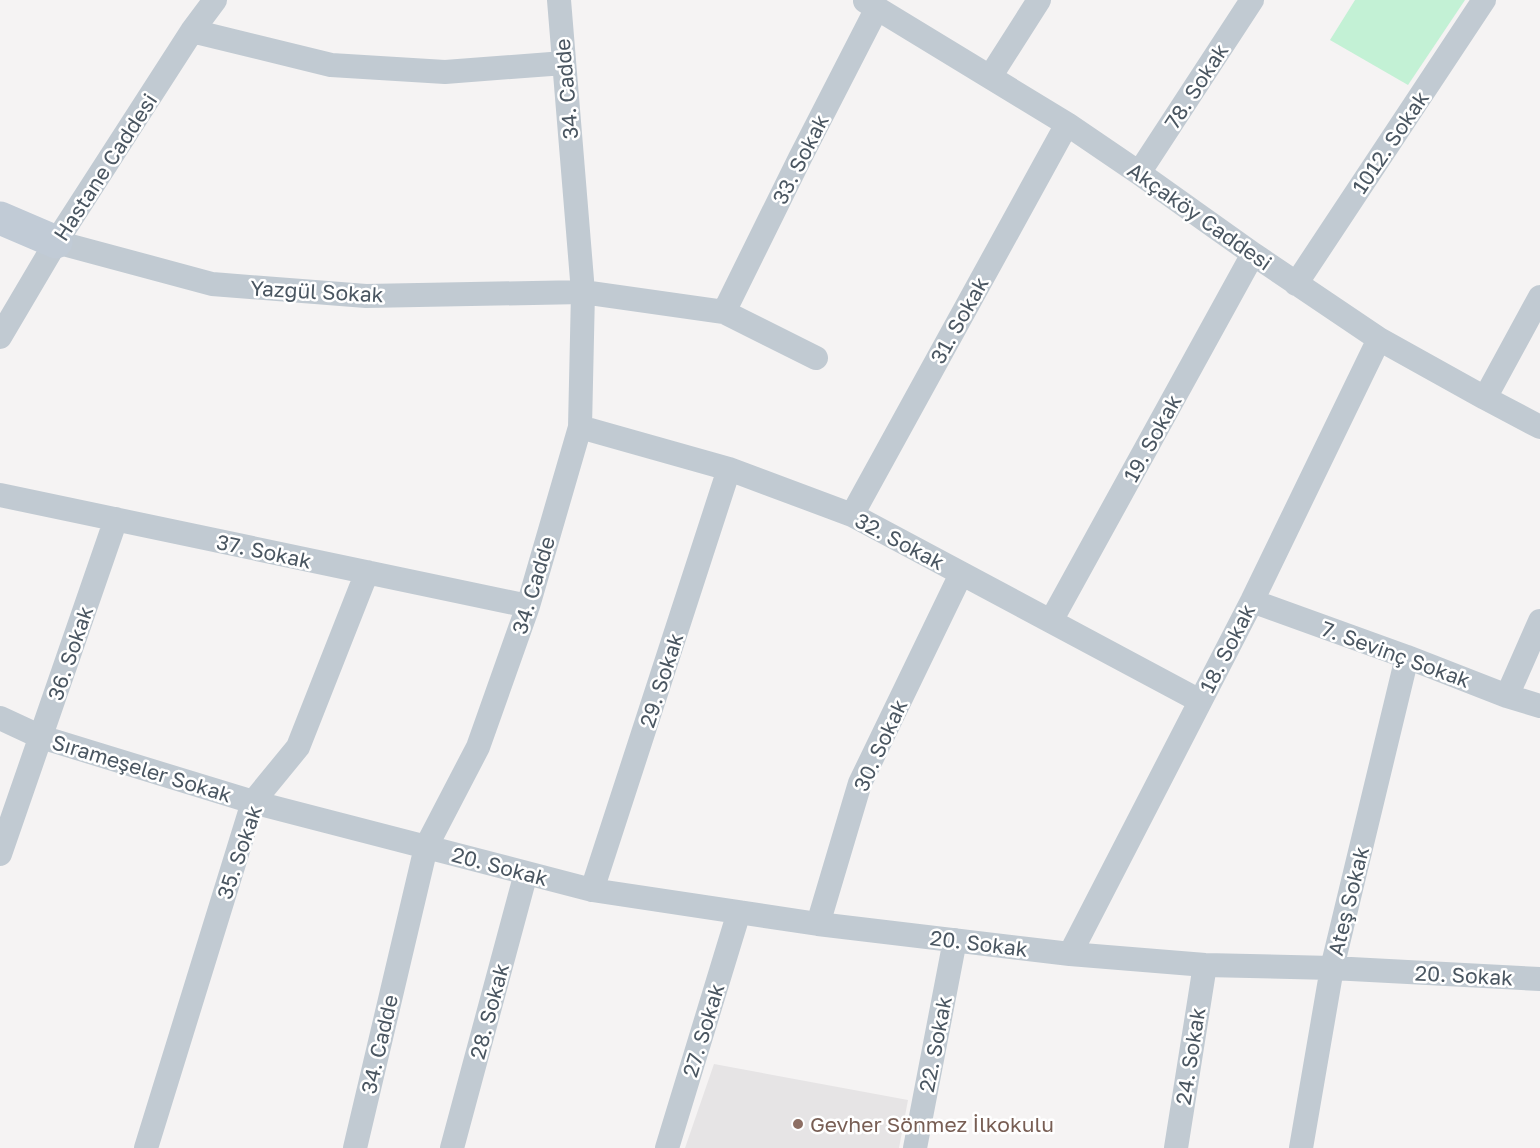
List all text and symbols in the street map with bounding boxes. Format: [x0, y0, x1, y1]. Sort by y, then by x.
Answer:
street label: 34. Cadde [549, 38, 583, 140]
street label: 78. Sokak [1159, 38, 1233, 134]
street label: 1012. Sokak [1346, 85, 1434, 198]
street label: Hastane Caddesi [48, 88, 162, 246]
street label: 33. Sokak [766, 110, 834, 208]
street label: Akçaköy Caddesi [1123, 156, 1277, 276]
street label: 31. Sokak [924, 272, 994, 368]
street label: Yazgül Sokak [250, 275, 384, 307]
street label: 19. Sokak [1117, 390, 1187, 486]
street label: 32. Sokak [851, 507, 949, 575]
street label: 37. Sokak [214, 528, 314, 574]
street label: 34. Cadde [506, 533, 560, 637]
street label: 18. Sokak [1194, 599, 1260, 697]
street label: 36. Sokak [42, 602, 98, 704]
street label: 7. Sevinç Sokak [1318, 615, 1474, 693]
street label: 29. Sokak [634, 629, 689, 731]
street label: 30. Sokak [847, 695, 913, 795]
street label: Sırameşeler Sokak [49, 728, 235, 808]
street label: 35. Sokak [211, 802, 267, 902]
street label: 20. Sokak [449, 841, 551, 891]
street label: Ateş Sokak [1322, 844, 1374, 958]
street label: 20. Sokak [929, 924, 1029, 962]
street label: 20. Sokak [1414, 959, 1514, 991]
street label: 28. Sokak [464, 960, 514, 1062]
street label: 27. Sokak [676, 980, 730, 1080]
street label: 34. Cadde [355, 992, 403, 1096]
street label: 22. Sokak [913, 994, 957, 1094]
street label: 24. Sokak [1169, 1005, 1211, 1106]
place label: Gevher Sönmez İlkokulu [810, 1111, 1054, 1137]
marker: Gevher Sönmez İlkokulu [791, 1117, 805, 1131]

